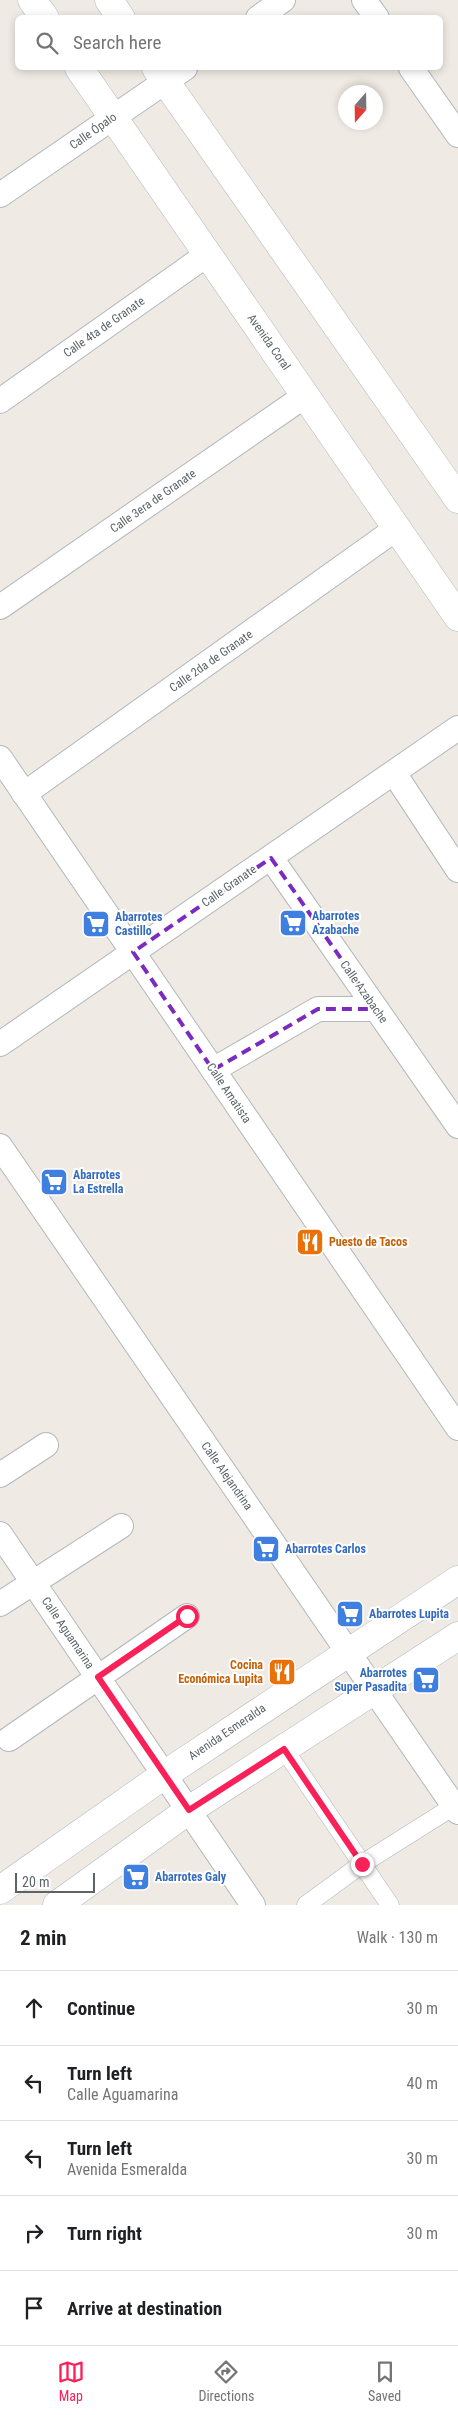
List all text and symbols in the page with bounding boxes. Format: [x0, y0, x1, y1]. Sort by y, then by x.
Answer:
search box [15, 15, 443, 70]
icon: search [33, 29, 61, 57]
text: Search here [73, 31, 161, 54]
north arrow [338, 85, 383, 130]
street label: Calle Ópalo [66, 109, 119, 152]
street label: Calle 4ta de Granate [61, 294, 148, 360]
street label: Avenida Coral [245, 311, 293, 373]
street label: Calle 3era de Granate [108, 466, 199, 536]
street label: Calle 2da de Granate [167, 627, 256, 695]
street label: Calle Granate [199, 862, 259, 910]
supermarket icon: Abarrotes Azabache [278, 908, 308, 938]
supermarket icon: Abarrotes Castillo [81, 909, 111, 939]
place label: Abarrotes Azabache [312, 909, 360, 937]
place label: Abarrotes Castillo [115, 910, 163, 938]
street label: Calle Azabache [337, 958, 391, 1026]
street label: Calle Amatista [204, 1060, 254, 1126]
supermarket icon: Abarrotes La Estrella [39, 1167, 69, 1197]
place label: Abarrotes La Estrella [73, 1168, 124, 1196]
restaurant icon: Puesto de Tacos [295, 1227, 325, 1257]
place label: Puesto de Tacos [329, 1235, 408, 1249]
street label: Calle Alejandrina [198, 1439, 256, 1513]
supermarket icon: Abarrotes Carlos [251, 1534, 281, 1564]
place label: Abarrotes Carlos [285, 1542, 367, 1556]
street label: Calle Aguamarina [39, 1594, 97, 1672]
supermarket icon: Abarrotes Lupita [335, 1599, 365, 1629]
route start [176, 1605, 199, 1628]
place label: Abarrotes Lupita [369, 1607, 449, 1621]
restaurant icon: Cocina Económica Lupita [267, 1657, 297, 1687]
place label: Cocina Económica Lupita [178, 1658, 263, 1686]
supermarket icon: Abarrotes Super Pasadita [411, 1665, 441, 1695]
place label: Abarrotes Super Pasadita [334, 1666, 408, 1694]
street label: Avenida Esmeralda [186, 1701, 268, 1763]
route end [351, 1853, 374, 1876]
supermarket icon: Abarrotes Galy [121, 1862, 151, 1892]
scale bar [15, 1870, 95, 1893]
place label: Abarrotes Galy [155, 1870, 227, 1884]
text: 20 m [22, 1874, 50, 1890]
text: 2 min [20, 1926, 67, 1950]
text: Walk · 130 m [357, 1928, 438, 1947]
icon: ahead [20, 1994, 48, 2022]
text: Continue [67, 1997, 135, 2020]
text: 30 m [406, 1999, 438, 2018]
text: Turn left [67, 2062, 132, 2085]
icon: left [20, 2069, 48, 2097]
text: 40 m [406, 2074, 438, 2093]
text: Calle Aguamarina [67, 2085, 178, 2104]
text: Turn left [67, 2137, 132, 2160]
icon: left [20, 2144, 48, 2172]
text: 30 m [406, 2149, 438, 2168]
text: Avenida Esmeralda [67, 2160, 187, 2179]
icon: right [20, 2219, 48, 2247]
text: Turn right [67, 2222, 142, 2245]
text: 30 m [406, 2224, 438, 2243]
icon: arrive [20, 2294, 48, 2322]
text: Arrive at destination [67, 2297, 222, 2320]
tab: Map [57, 2358, 85, 2404]
tab: Directions [198, 2358, 254, 2404]
tab: Saved [368, 2358, 401, 2404]

